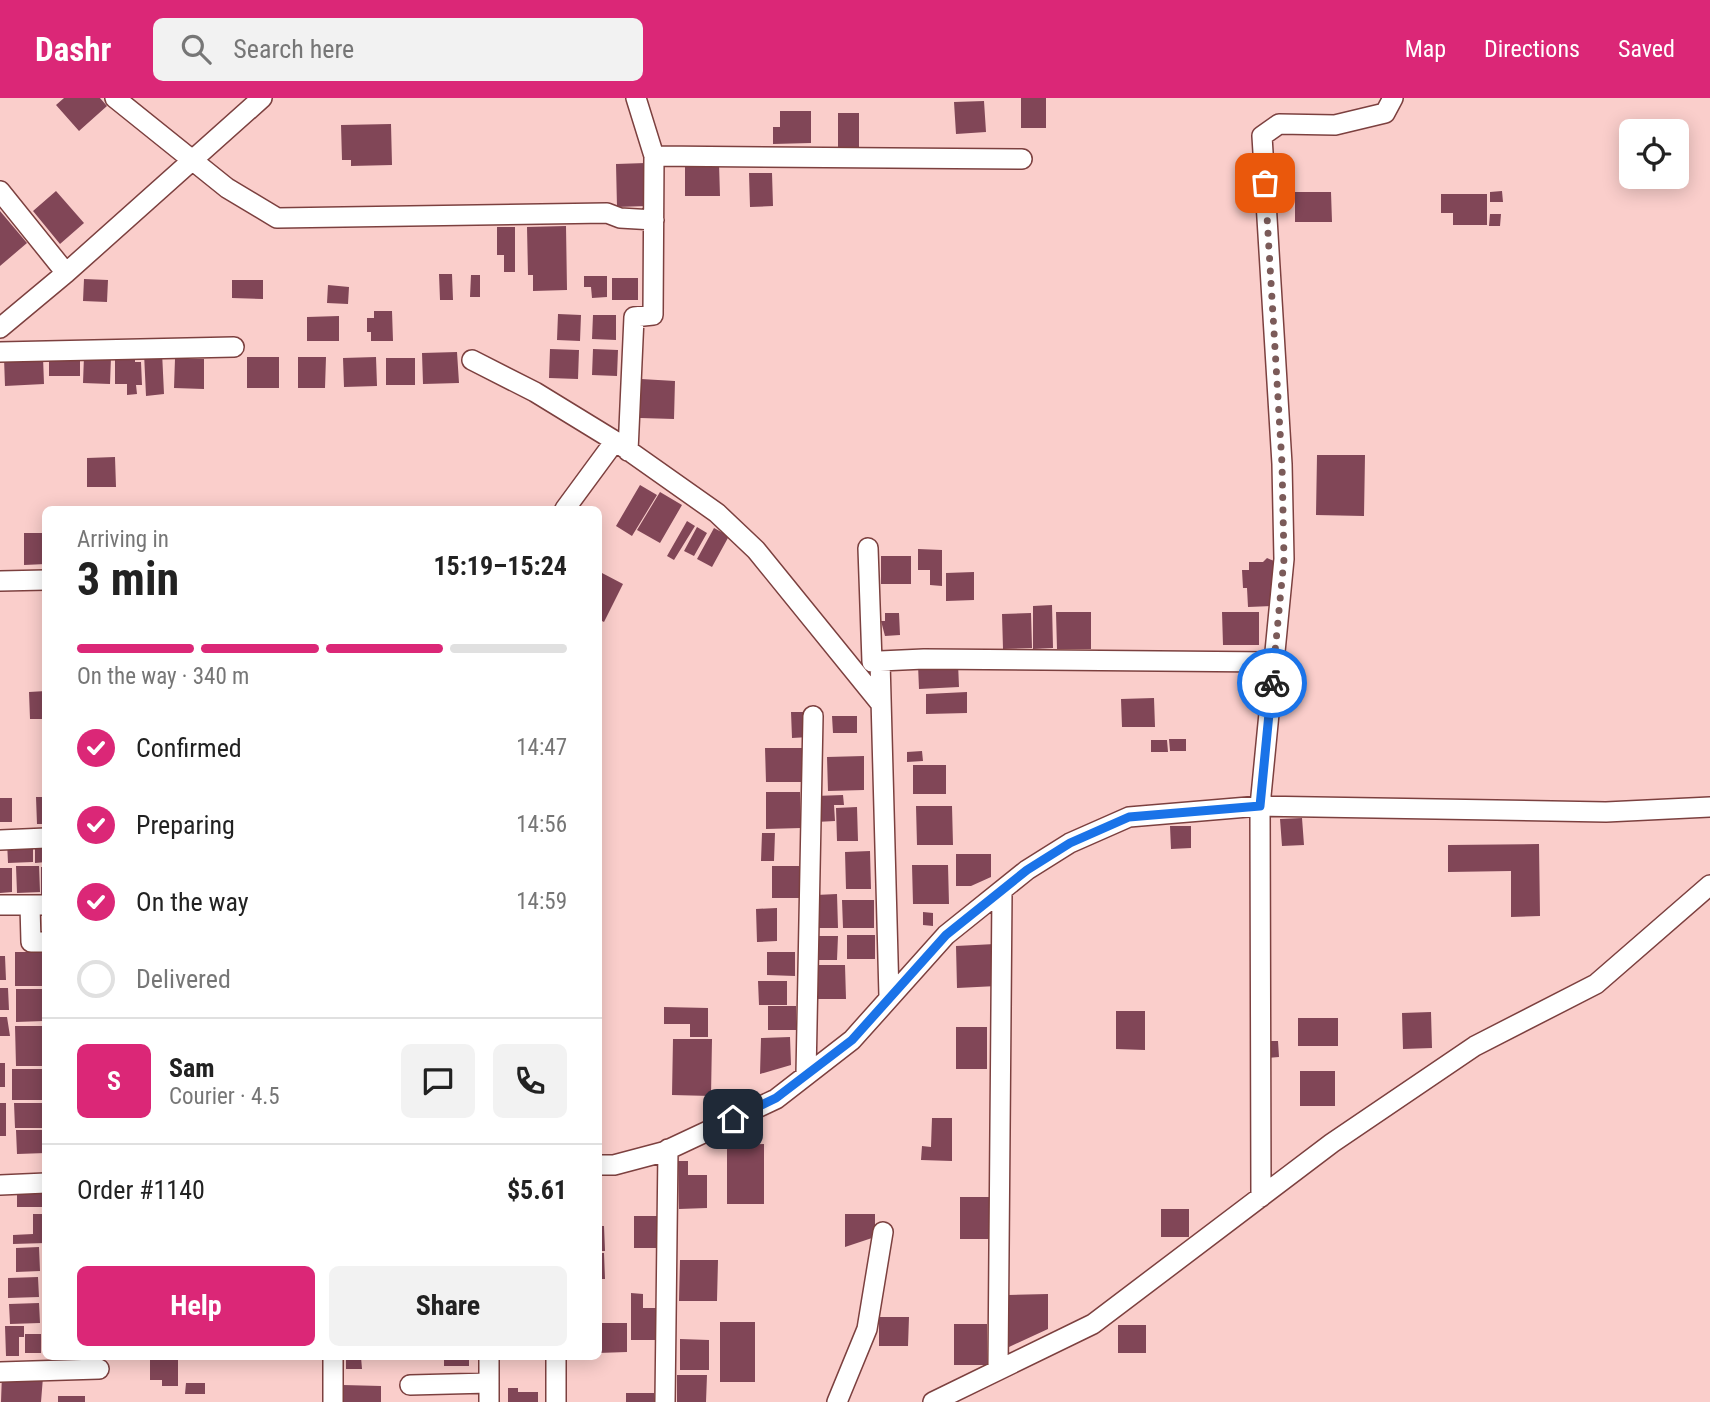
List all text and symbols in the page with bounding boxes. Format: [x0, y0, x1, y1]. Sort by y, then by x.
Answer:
search box [153, 18, 643, 81]
text: Dashr [35, 30, 111, 69]
icon: search [177, 30, 215, 68]
text: Search here [233, 34, 354, 64]
text: Map [1405, 35, 1446, 63]
text: Directions [1484, 35, 1580, 63]
text: Saved [1618, 35, 1675, 63]
map controls [1619, 119, 1689, 189]
button: locate [1619, 119, 1689, 189]
pin [1235, 153, 1295, 213]
icon: bag [1246, 164, 1284, 202]
text: Arriving in [77, 526, 169, 553]
text: 15:19–15:24 [433, 551, 567, 581]
text: 3 min [77, 552, 179, 606]
courier [1237, 648, 1307, 718]
text: On the way · 340 m [77, 663, 249, 690]
icon: bike [1253, 664, 1291, 702]
icon: check [77, 729, 115, 767]
text: Confirmed [136, 733, 242, 763]
text: 14:47 [516, 734, 567, 761]
icon: check [77, 806, 115, 844]
text: Preparing [136, 810, 235, 840]
text: 14:56 [516, 811, 567, 838]
icon: check [77, 883, 115, 921]
text: On the way [136, 887, 249, 917]
text: 14:59 [516, 888, 567, 915]
text: Delivered [136, 964, 231, 994]
button: chat [401, 1044, 475, 1118]
button: phone [493, 1044, 567, 1118]
text: Sam [169, 1053, 215, 1083]
text: S [107, 1066, 121, 1096]
text: Courier · 4.5 [169, 1083, 280, 1110]
pin [703, 1089, 763, 1149]
icon: home [714, 1100, 752, 1138]
text: Order #1140 [77, 1175, 205, 1205]
text: $5.61 [507, 1175, 567, 1205]
button: Help [77, 1266, 315, 1346]
button: Share [329, 1266, 567, 1346]

